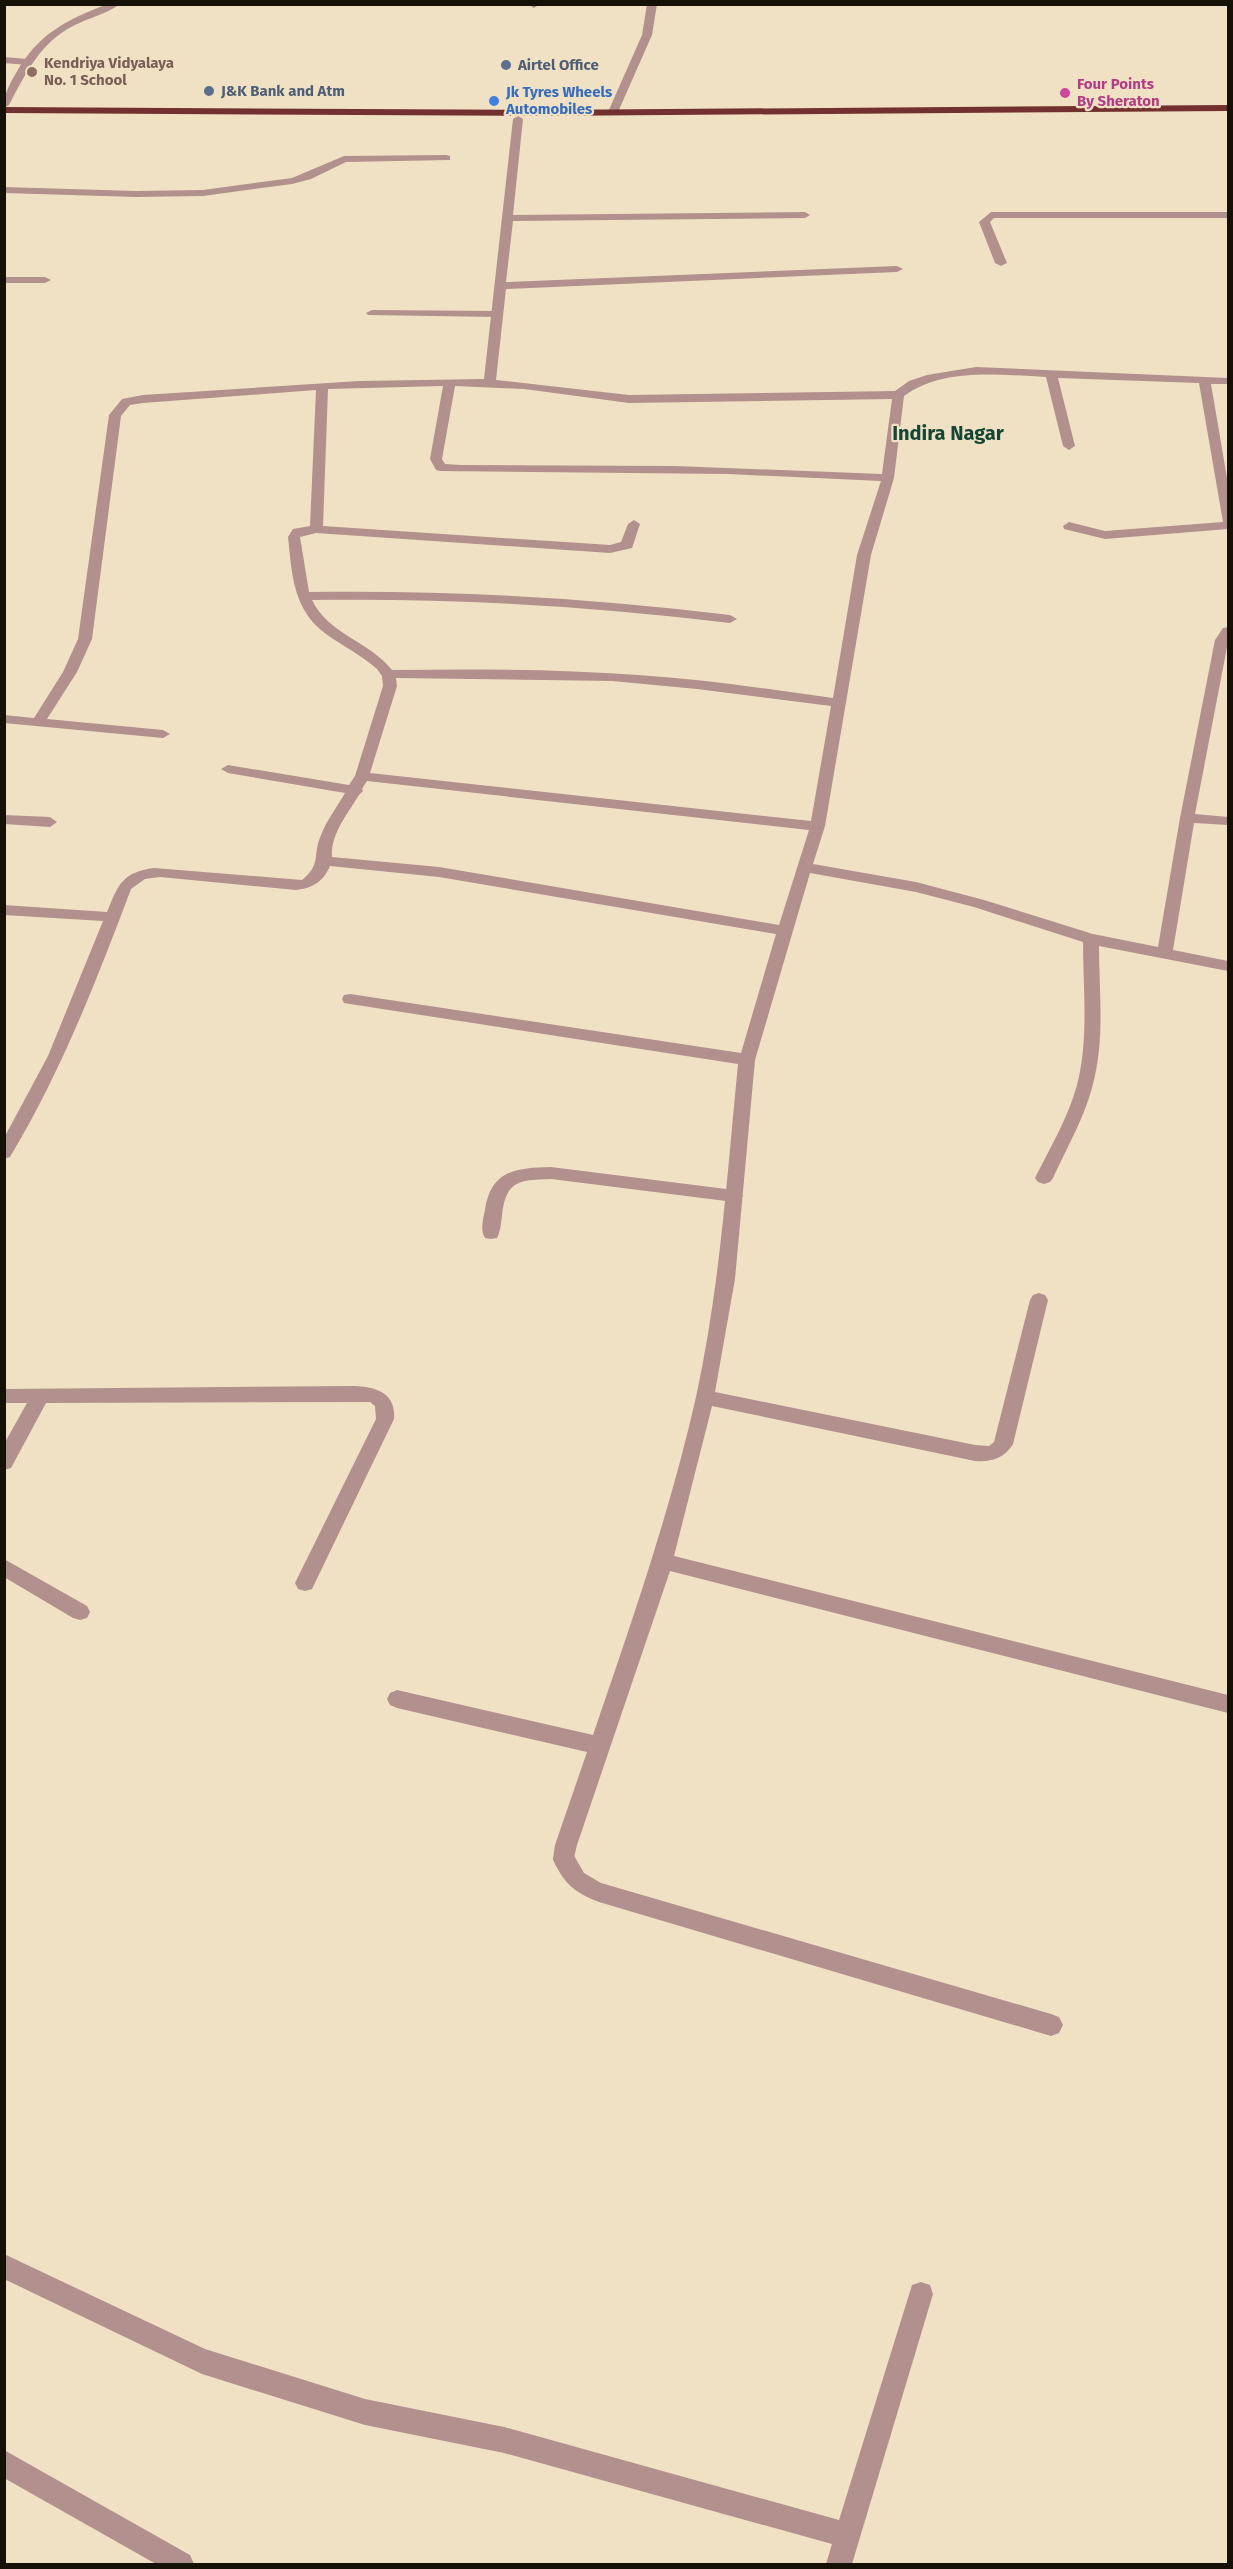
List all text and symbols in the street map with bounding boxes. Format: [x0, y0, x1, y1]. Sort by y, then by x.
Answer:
place label: Kendriya Vidyalaya No. 1 School [44, 54, 174, 89]
place label: Airtel Office [517, 56, 599, 74]
marker: Airtel Office [499, 58, 513, 72]
marker: Kendriya Vidyalaya No. 1 School [25, 65, 39, 79]
place label: Four Points By Sheraton [1077, 75, 1160, 110]
place label: J&K Bank and Atm [220, 82, 345, 100]
place label: Jk Tyres Wheels Automobiles [505, 83, 612, 118]
marker: J&K Bank and Atm [202, 84, 216, 98]
marker: Four Points By Sheraton [1058, 86, 1072, 100]
marker: Jk Tyres Wheels Automobiles [487, 94, 501, 108]
district label: Indira Nagar [892, 421, 1005, 445]

